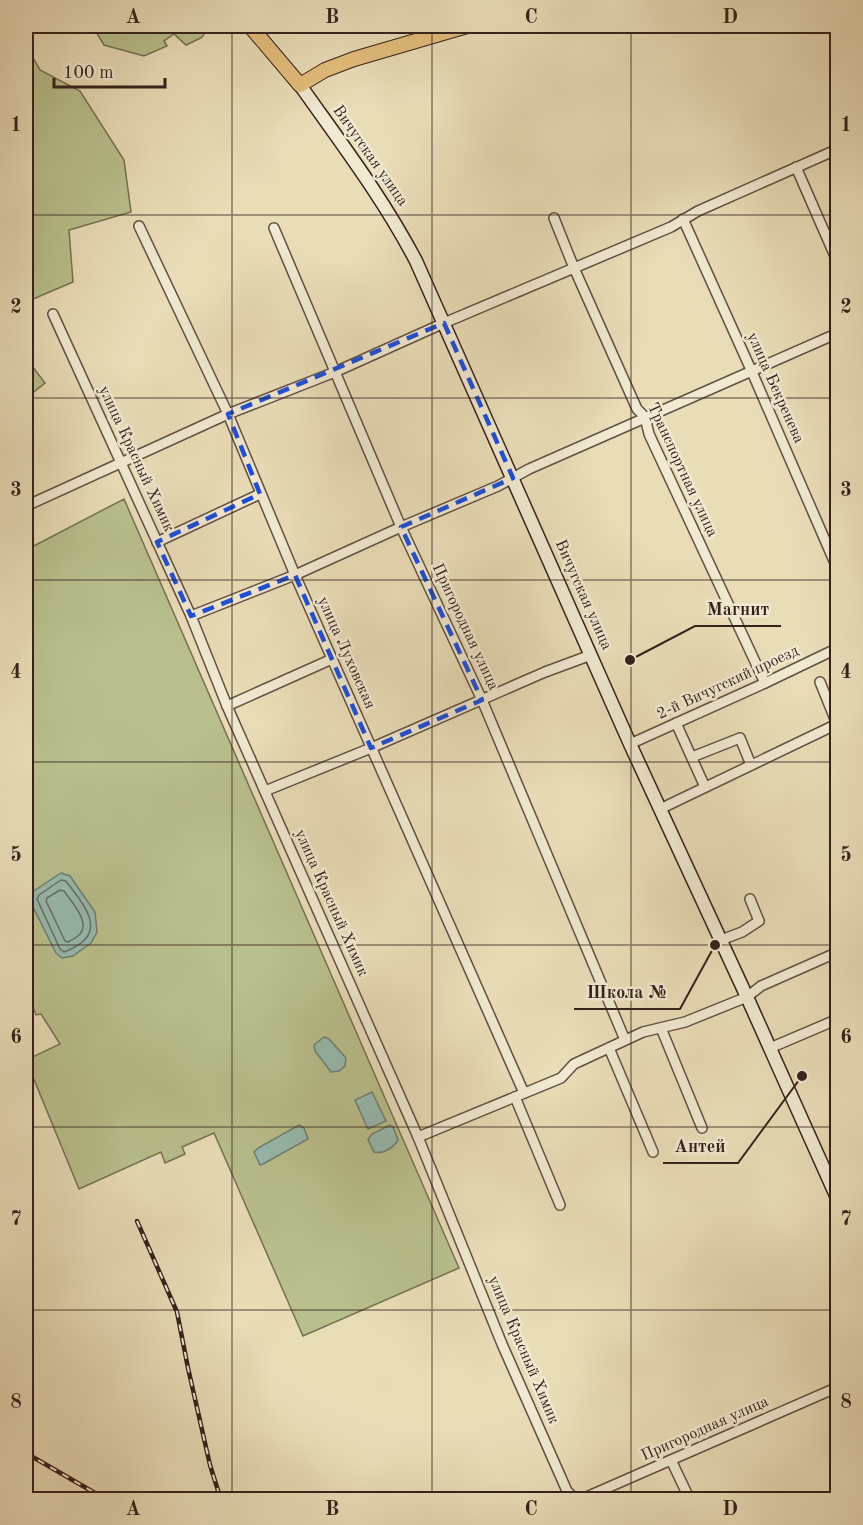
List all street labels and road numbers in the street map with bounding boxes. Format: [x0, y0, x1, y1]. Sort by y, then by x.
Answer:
street label: Вичугская улица [329, 103, 411, 209]
street label: улица Бекренева [743, 330, 807, 446]
street label: улица Красный Химик [95, 384, 177, 534]
street label: Транспортная улица [644, 400, 720, 540]
street label: Вичугская улица [552, 537, 615, 653]
street label: Пригородная улица [429, 561, 501, 693]
street label: улица Луховская [314, 594, 378, 712]
street label: 2-й Вичугский проезд [655, 643, 801, 723]
street label: улица Красный Химик [291, 827, 371, 979]
street label: улица Красный Химик [485, 1274, 561, 1426]
street label: Пригородная улица [639, 1394, 771, 1464]

